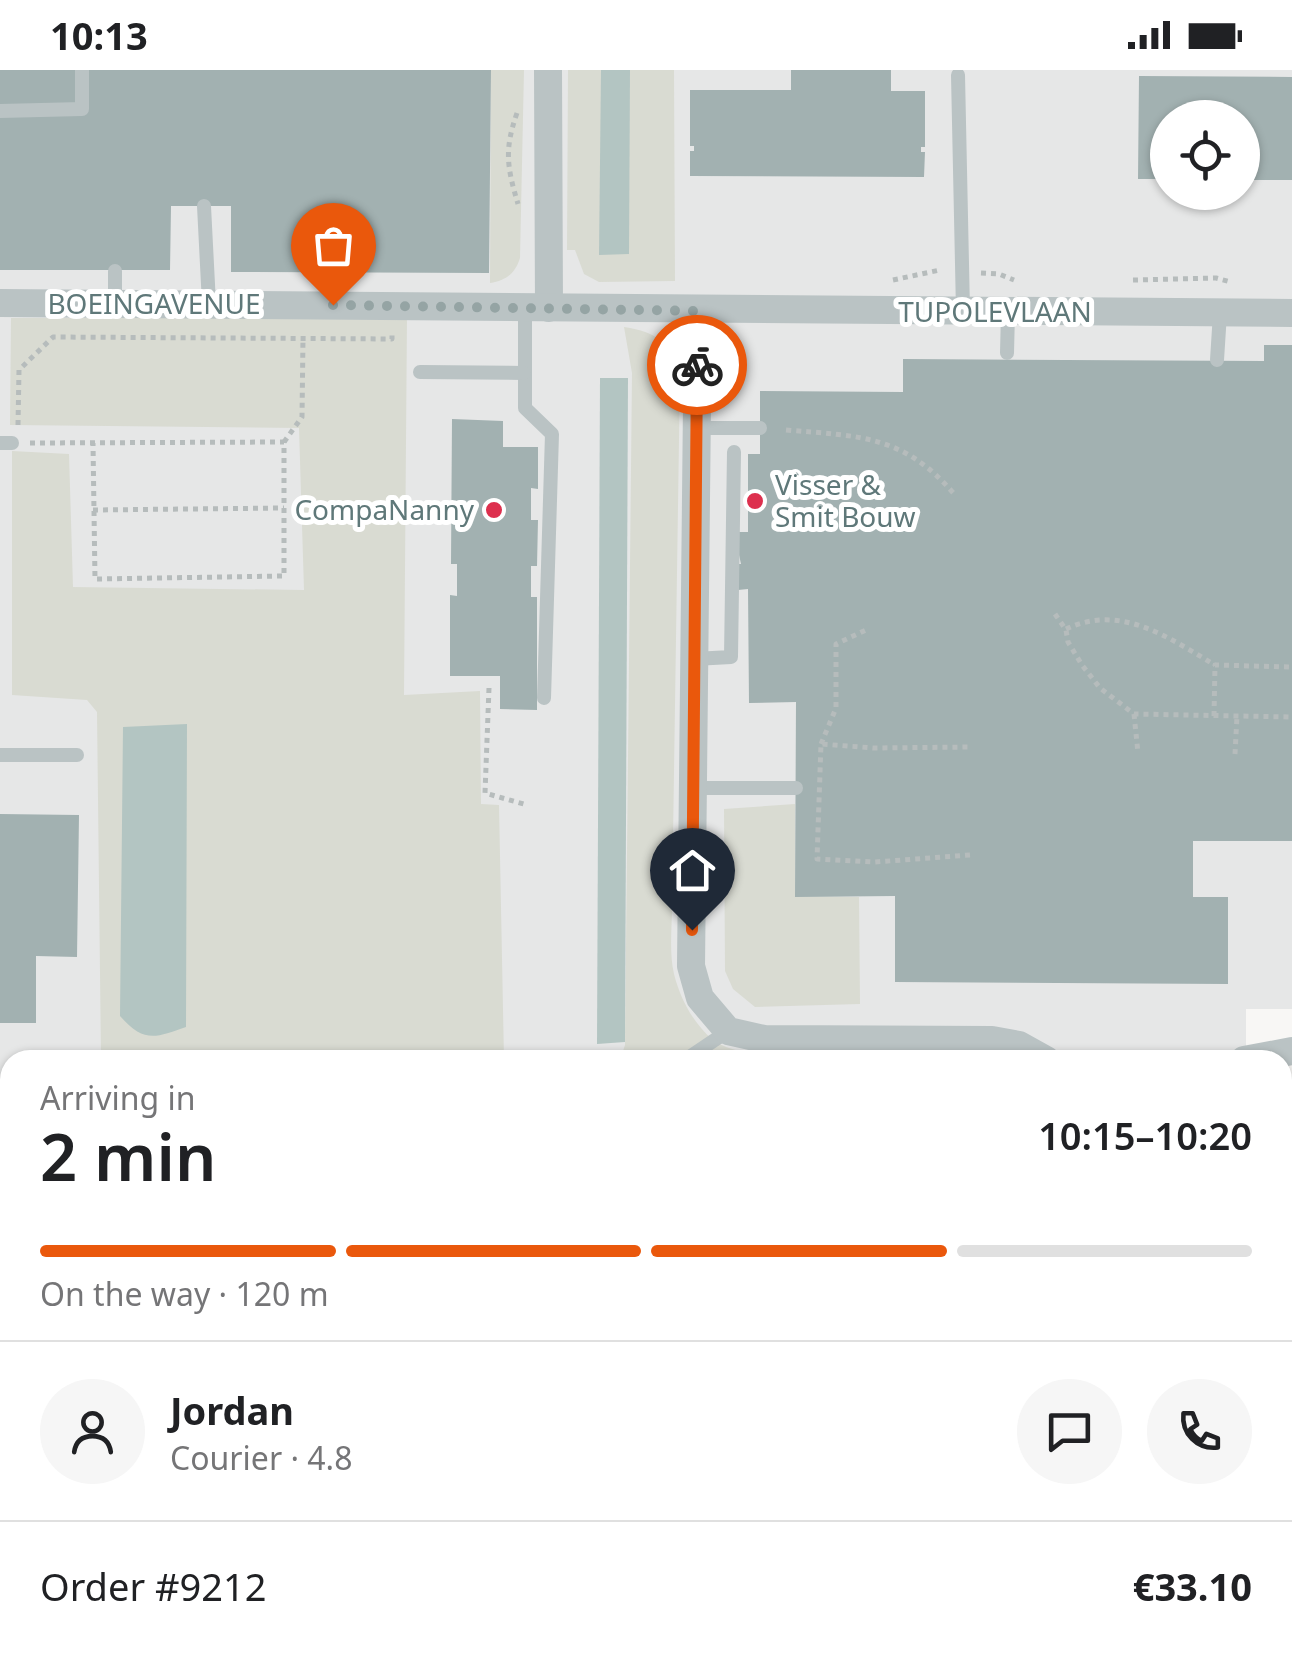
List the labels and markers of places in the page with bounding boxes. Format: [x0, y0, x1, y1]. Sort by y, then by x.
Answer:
pin [291, 203, 376, 306]
place label: Visser & Smit Bouw [775, 465, 916, 535]
place label: CompaNanny [294, 490, 475, 528]
marker: Visser & Smit Bouw [744, 490, 766, 512]
marker: CompaNanny [483, 499, 505, 521]
pin [650, 828, 735, 931]

